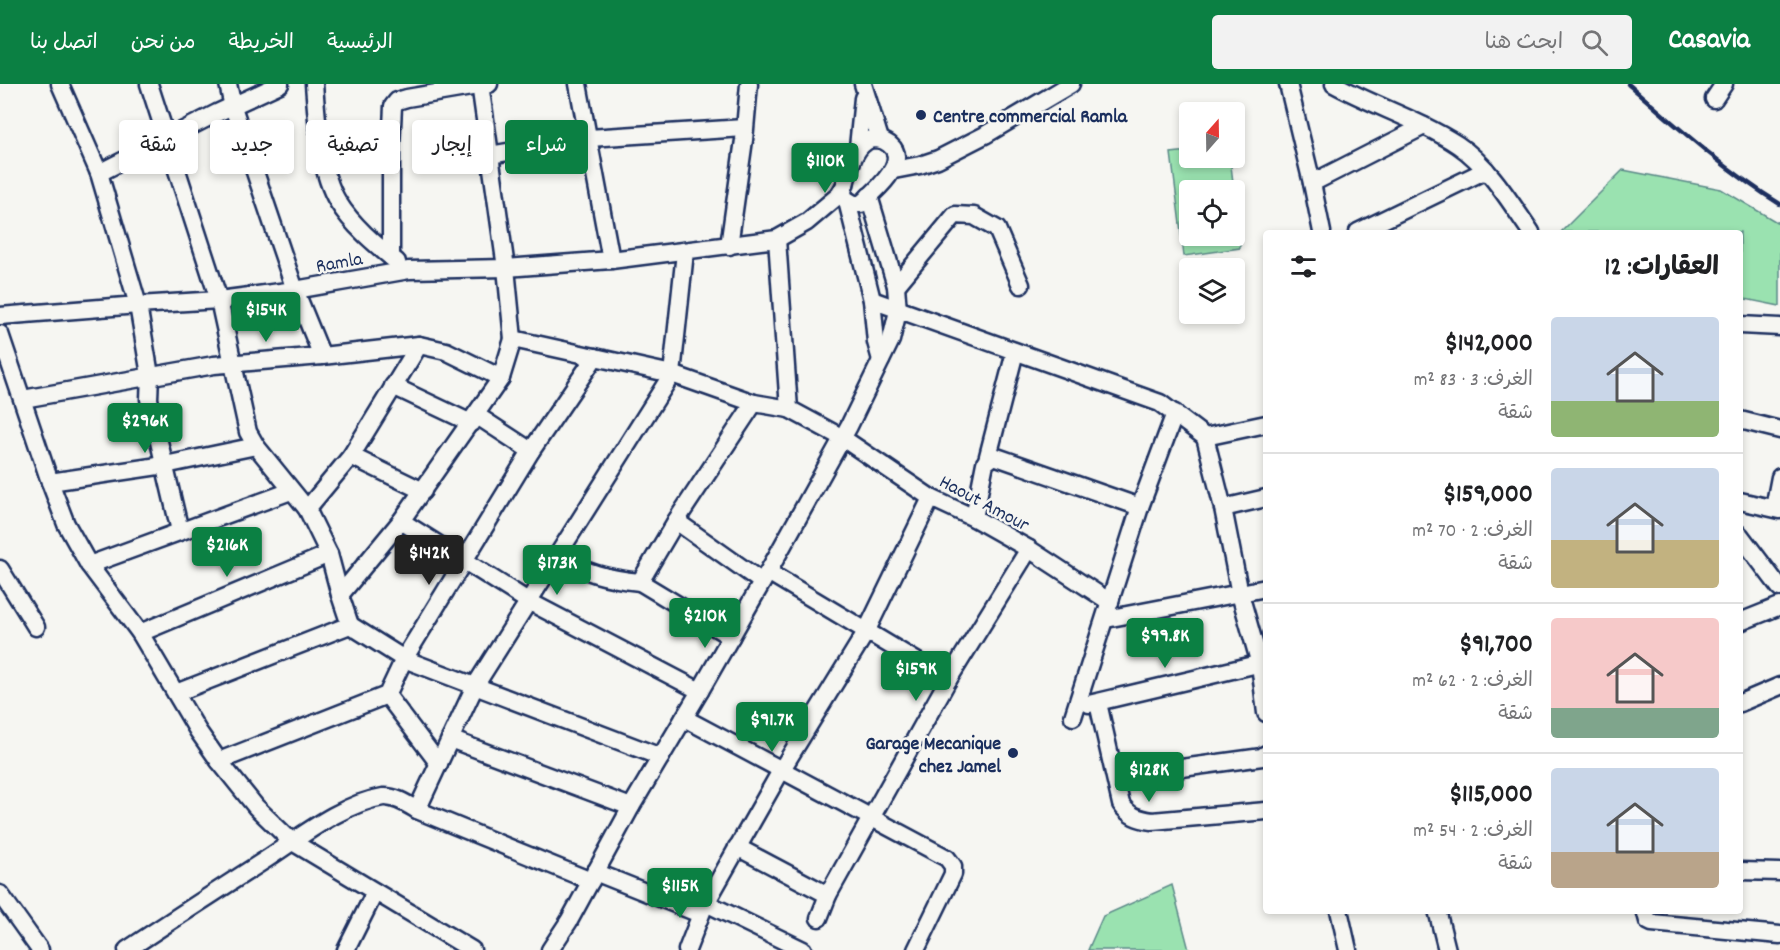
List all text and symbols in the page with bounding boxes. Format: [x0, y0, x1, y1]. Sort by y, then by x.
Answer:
search box [1212, 15, 1632, 69]
text: Casavia [1668, 22, 1750, 62]
icon: search [1578, 26, 1611, 59]
text: ابحث هنا [1485, 28, 1563, 59]
text: اتصل بنا [30, 29, 98, 59]
text: من نحن [131, 29, 195, 59]
text: الخريطة [228, 29, 294, 59]
text: الرئيسية [327, 29, 393, 59]
north arrow [1179, 102, 1245, 168]
map controls [1179, 102, 1245, 324]
place label: Centre commercial Ramla [933, 104, 1128, 132]
marker: Centre commercial Ramla [914, 108, 928, 122]
chip: شقة [119, 120, 198, 174]
chip: جديد [210, 120, 294, 174]
chip: تصفية [306, 120, 400, 174]
chip: إيجار [412, 120, 493, 174]
chip: شراء [505, 120, 588, 174]
pin: $110K [783, 143, 867, 194]
text: $110K [805, 148, 845, 176]
button: locate [1179, 180, 1245, 246]
street label: Ramla [314, 246, 366, 282]
icon: filters [1287, 250, 1320, 283]
text: العقارات: 12 [1605, 250, 1719, 287]
button: layers [1179, 258, 1245, 324]
pin: $154K [224, 292, 308, 343]
text: $154K [245, 297, 287, 325]
text: $142,000 [1445, 326, 1533, 363]
icon: home [1599, 341, 1671, 413]
text: الغرف: 3 · 83 m² [1414, 367, 1533, 395]
text: شقة [1498, 400, 1533, 428]
pin: $296K [103, 403, 187, 454]
text: $296K [121, 408, 169, 436]
street label: Haout Amour [933, 469, 1034, 540]
text: $159,000 [1443, 477, 1533, 514]
icon: home [1599, 492, 1671, 564]
text: الغرف: 2 · 70 m² [1412, 518, 1533, 546]
pin: $216K [185, 527, 269, 578]
text: $216K [206, 532, 248, 560]
pin: $142K [387, 535, 471, 586]
text: $142K [409, 540, 449, 568]
pin: $173K [515, 545, 599, 596]
text: $173K [537, 550, 577, 578]
text: شقة [1498, 551, 1533, 579]
pin: $210K [663, 598, 747, 649]
text: $210K [683, 603, 727, 631]
pin: $99.8K [1116, 618, 1214, 669]
text: $99.8K [1140, 623, 1190, 651]
text: $91,700 [1459, 627, 1533, 664]
icon: home [1599, 642, 1671, 714]
pin: $159K [874, 651, 958, 702]
text: $159K [895, 656, 937, 684]
text: الغرف: 2 · 62 m² [1412, 668, 1533, 696]
text: شقة [1498, 701, 1533, 729]
pin: $91.7K [723, 702, 821, 753]
text: $91.7K [750, 707, 794, 735]
place label: Garage Mecanique chez Jamel [865, 731, 1001, 782]
marker: Garage Mecanique chez Jamel [1006, 746, 1020, 760]
pin: $128K [1107, 752, 1191, 803]
text: $128K [1129, 757, 1169, 785]
text: $115,000 [1449, 777, 1533, 814]
icon: home [1599, 792, 1671, 864]
text: الغرف: 2 · 54 m² [1413, 818, 1533, 846]
text: شقة [1498, 851, 1533, 879]
pin: $115K [638, 868, 722, 919]
text: $115K [661, 873, 699, 901]

